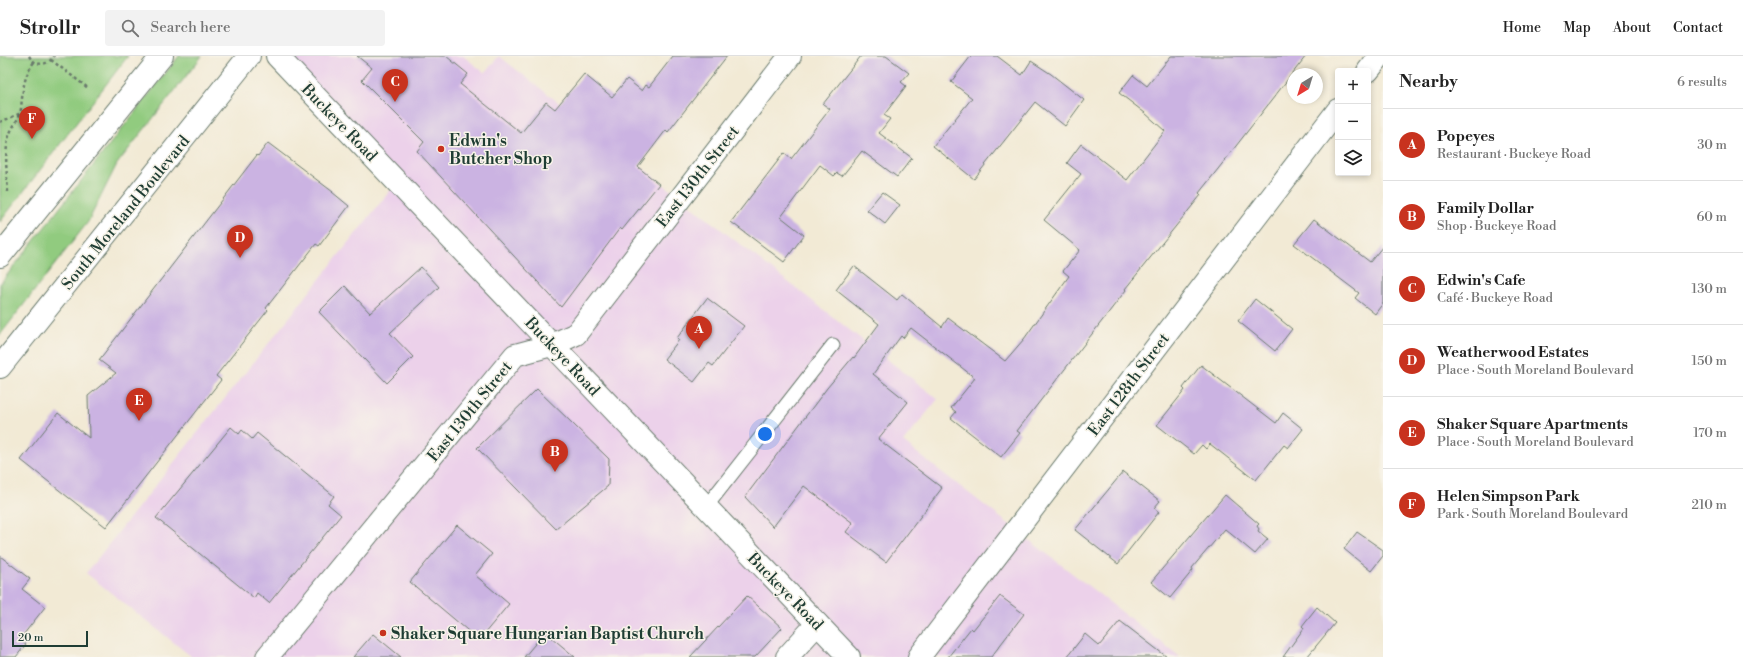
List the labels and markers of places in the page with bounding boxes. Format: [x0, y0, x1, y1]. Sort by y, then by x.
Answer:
pin: C [382, 69, 408, 102]
pin: F [19, 106, 45, 139]
place label: Edwin's Butcher Shop [449, 131, 552, 169]
marker: Edwin's Butcher Shop [436, 144, 446, 154]
pin: D [227, 225, 253, 258]
pin: A [686, 316, 712, 349]
pin: E [126, 388, 152, 421]
pin: B [542, 439, 568, 472]
place label: Shaker Square Hungarian Baptist Church [391, 624, 704, 644]
marker: Shaker Square Hungarian Baptist Church [378, 628, 388, 638]

